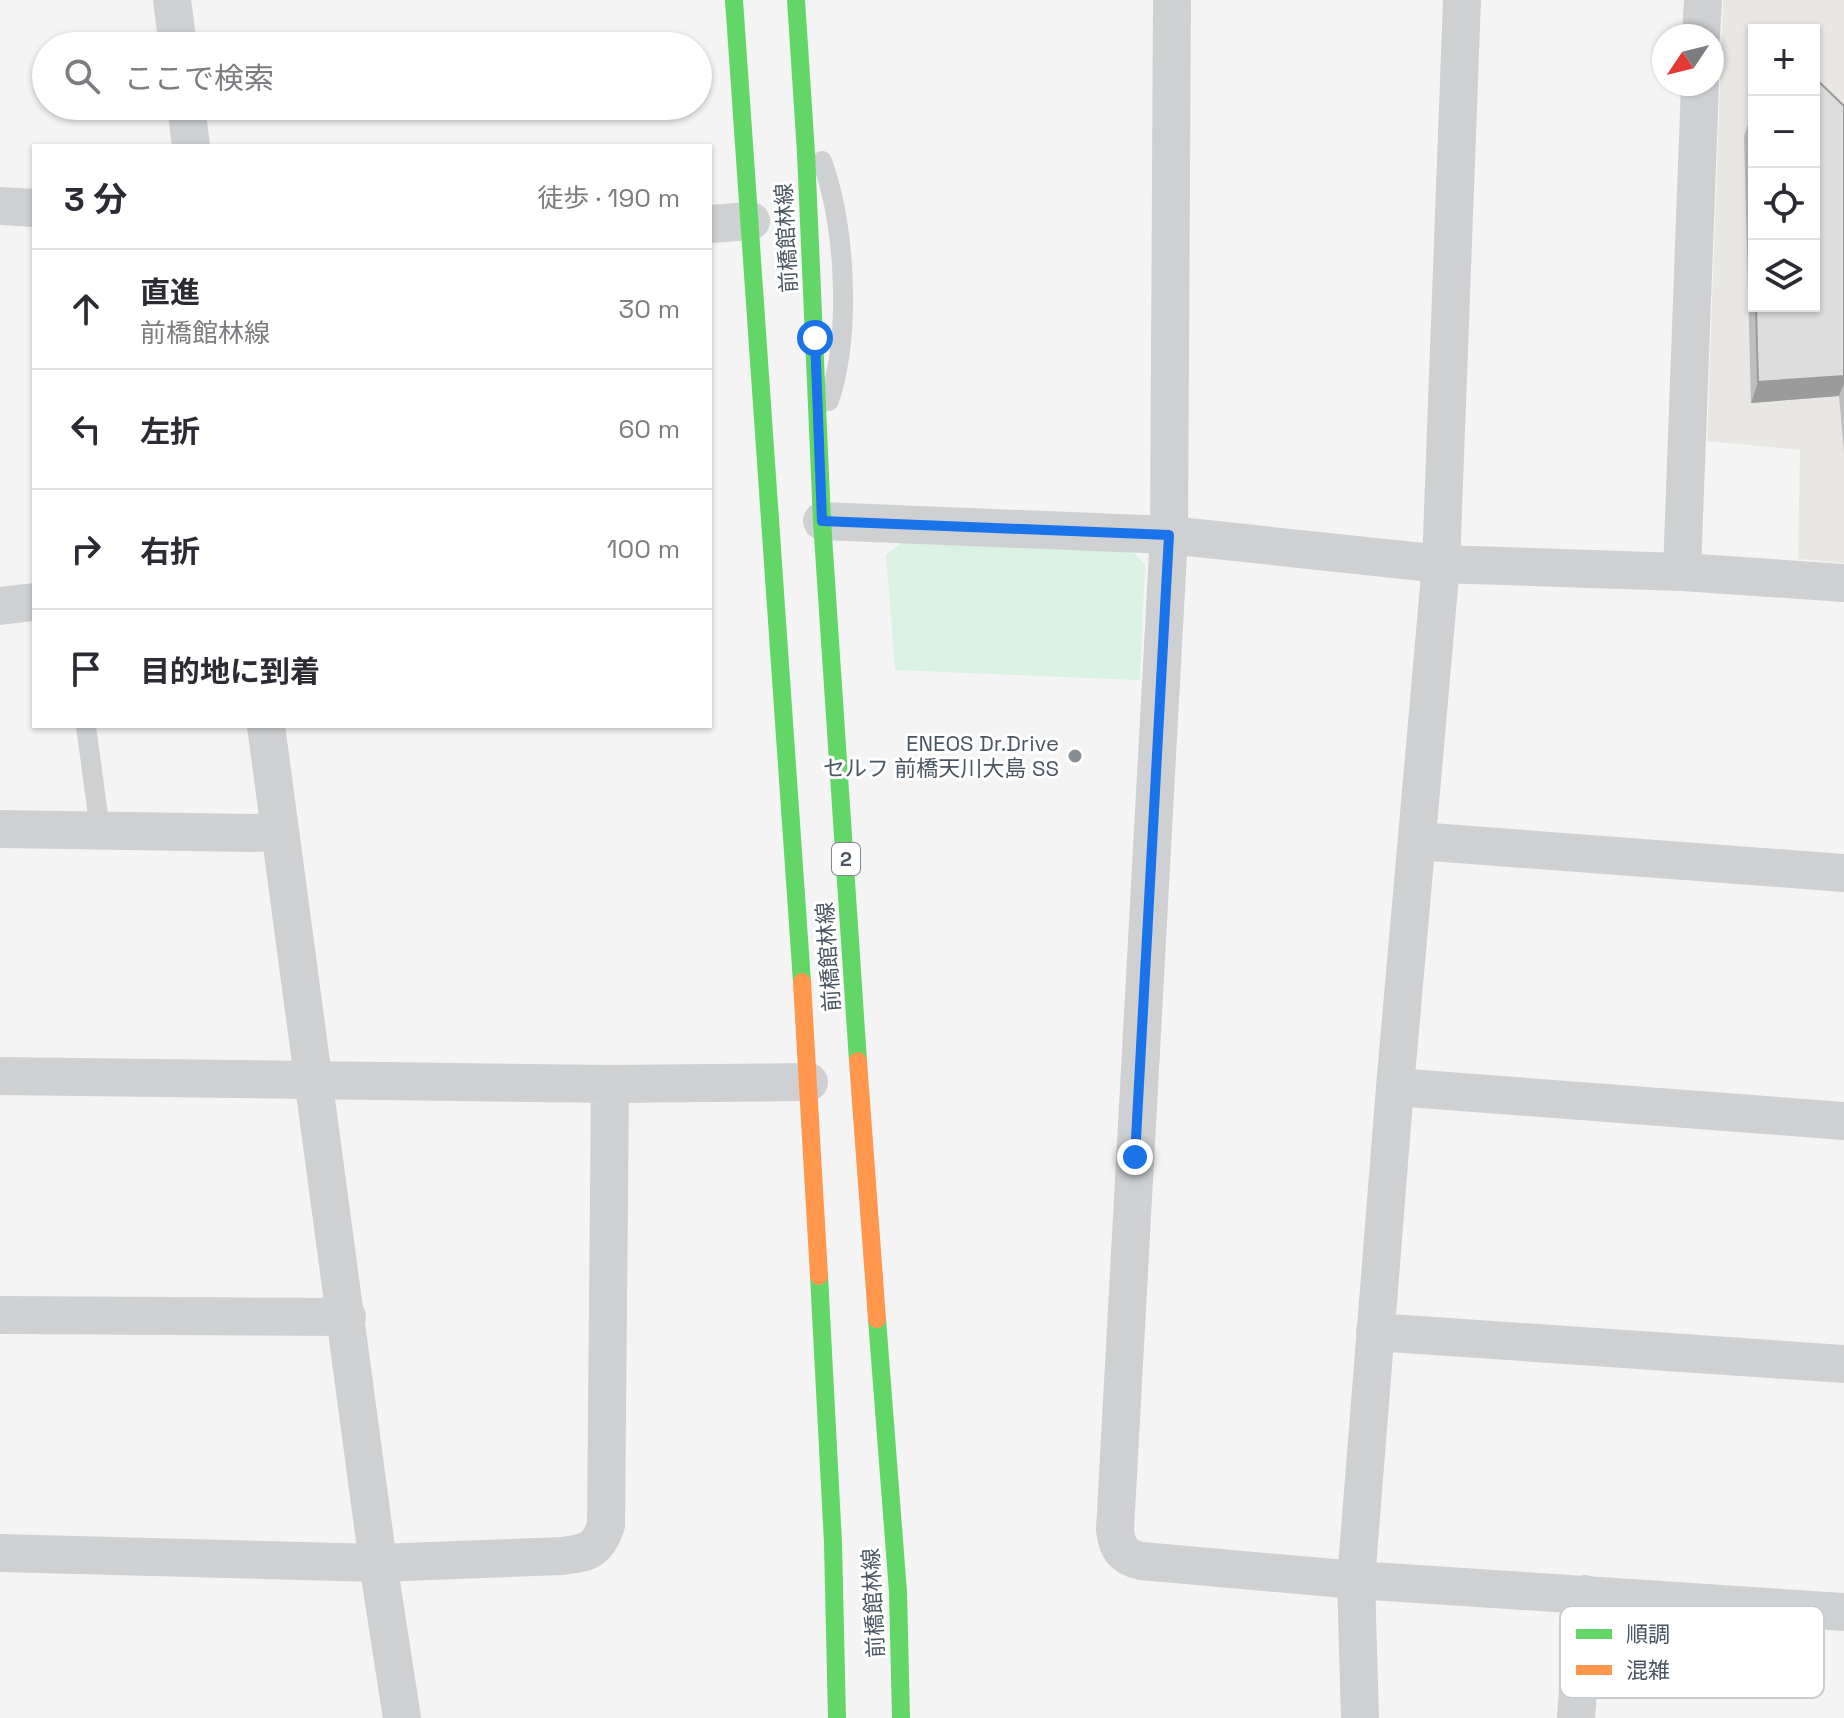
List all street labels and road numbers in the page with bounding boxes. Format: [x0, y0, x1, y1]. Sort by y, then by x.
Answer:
street label: 前橋館林線 [769, 182, 803, 294]
road number: 2 [832, 843, 860, 875]
street label: 前橋館林線 [810, 901, 846, 1013]
street label: 前橋館林線 [856, 1547, 890, 1659]

